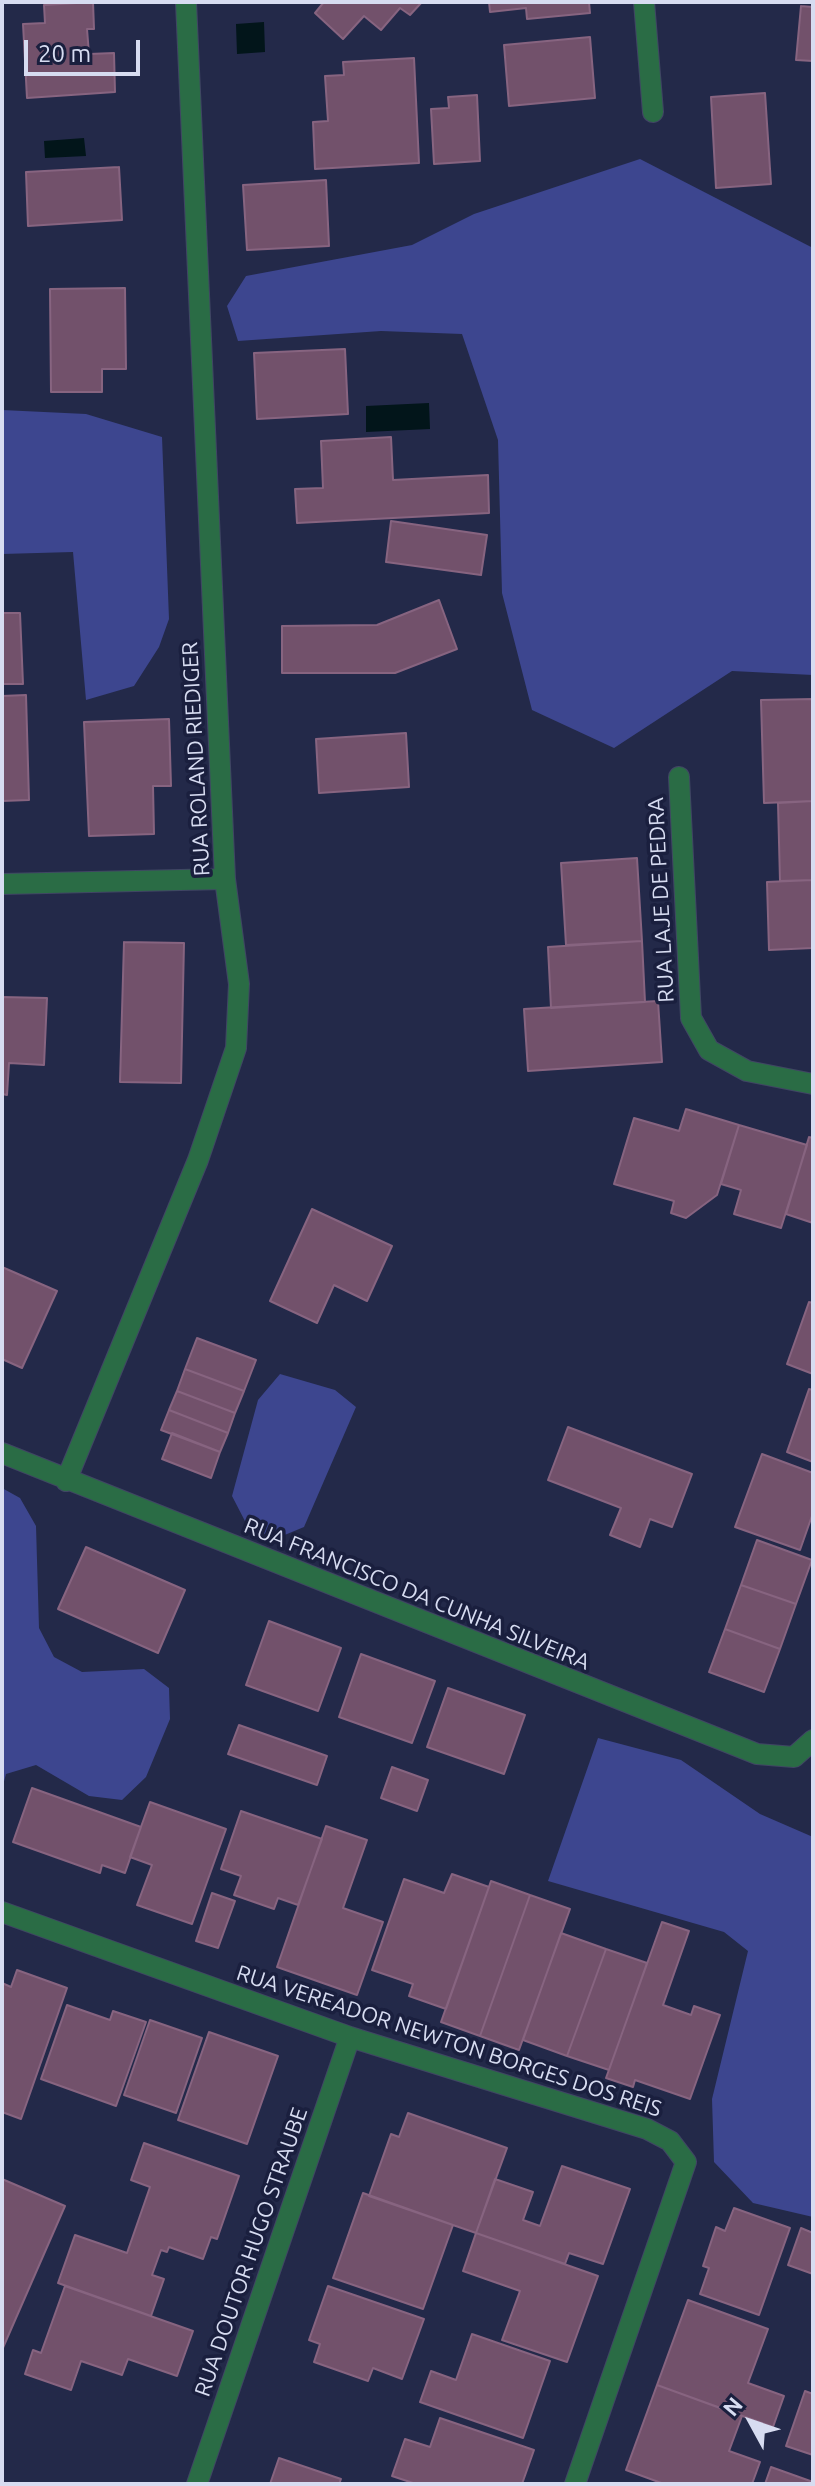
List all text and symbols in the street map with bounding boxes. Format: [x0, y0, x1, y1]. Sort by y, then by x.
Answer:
scale bar [28, 24, 144, 74]
text: 20 m [38, 40, 91, 67]
street label: RUA ROLAND RIEDIGER [177, 641, 215, 877]
street label: RUA LAJE DE PEDRA [642, 797, 680, 1003]
street label: RUA FRANCISCO DA CUNHA SILVEIRA [240, 1512, 594, 1676]
street label: RUA VEREADOR NEWTON BORGES DOS REIS [233, 1960, 665, 2122]
street label: RUA DOUTOR HUGO STRAUBE [189, 2104, 313, 2400]
north arrow [711, 2382, 791, 2462]
text: N [717, 2392, 747, 2421]

